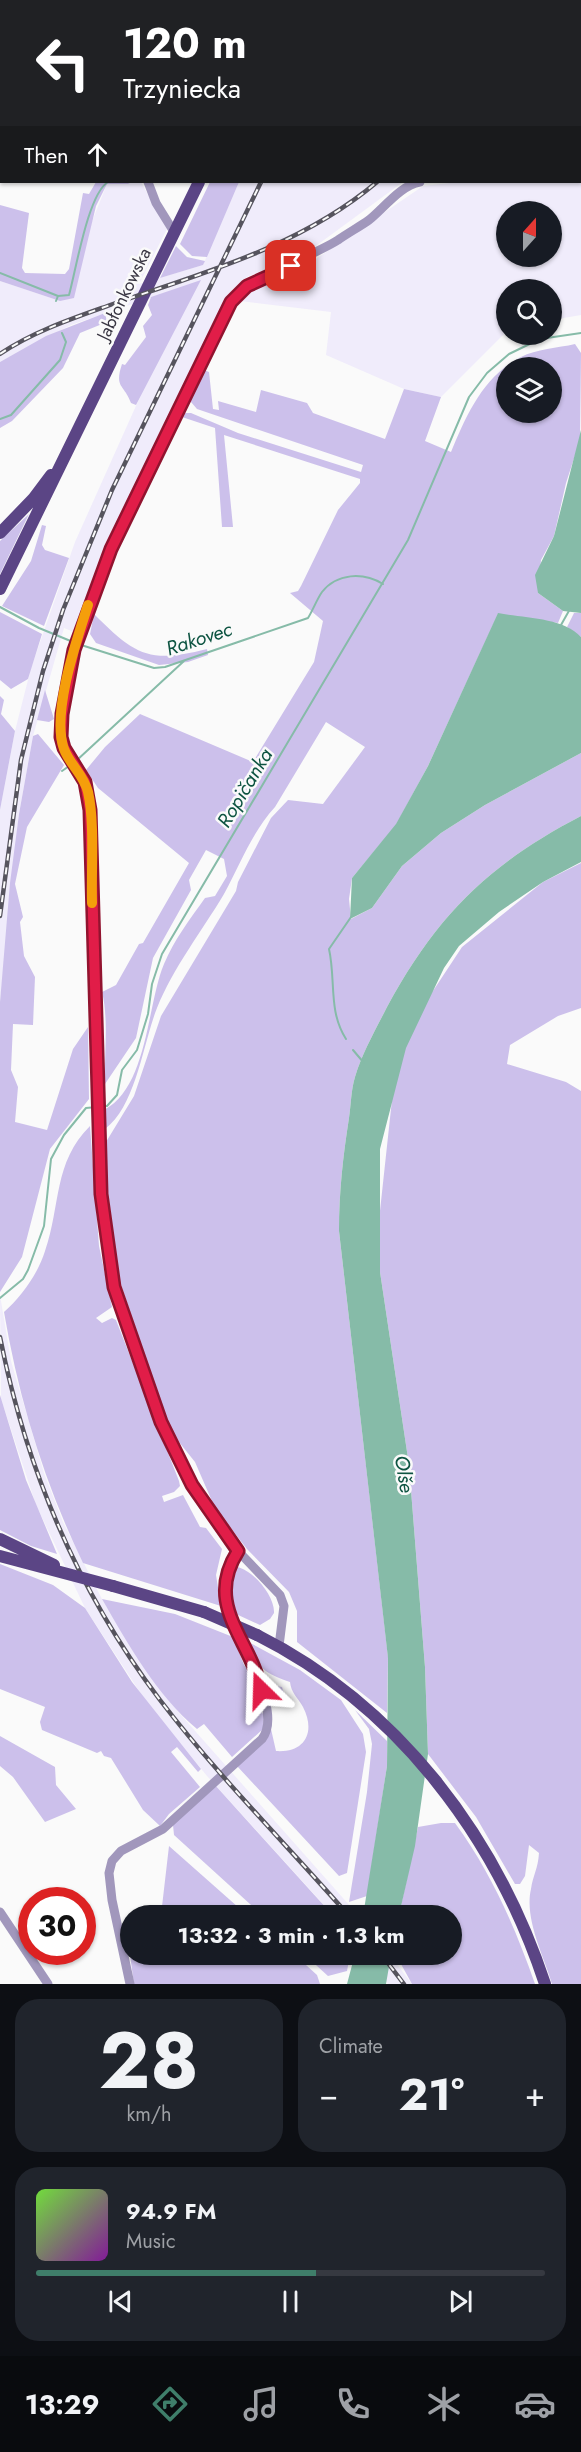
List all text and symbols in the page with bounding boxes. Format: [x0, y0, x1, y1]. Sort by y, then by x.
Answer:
text: 120 m [123, 13, 247, 74]
icon: left [24, 24, 102, 102]
text: Trzyniecka [123, 69, 241, 108]
icon: ahead [81, 138, 114, 171]
text: Then [24, 139, 69, 171]
north arrow [496, 201, 562, 267]
map controls [496, 201, 562, 423]
pin [265, 240, 316, 291]
street label: Jabłonkowska [90, 243, 158, 346]
icon: arrive [274, 249, 307, 282]
button: search [496, 279, 562, 345]
button: layers [496, 357, 562, 423]
water label: Rakovec [162, 614, 236, 663]
water label: Ropičanka [210, 743, 280, 833]
water label: Olše [387, 1453, 421, 1495]
position arrow [229, 1658, 293, 1722]
speed limit sign: 30 [18, 1887, 96, 1965]
text: 13:32 · 3 min · 1.3 km [178, 1919, 404, 1951]
text: 28 [99, 2005, 199, 2117]
text: Climate [319, 2032, 383, 2061]
text: 21° [399, 2062, 464, 2127]
text: − [319, 2071, 338, 2118]
text: + [525, 2071, 545, 2118]
text: km/h [126, 2100, 172, 2129]
text: 94.9 FM [126, 2195, 216, 2227]
text: Music [126, 2227, 176, 2256]
icon: previous [104, 2285, 137, 2318]
icon: pause [274, 2285, 307, 2318]
icon: next [444, 2285, 477, 2318]
icon: directions [149, 2383, 191, 2425]
icon: music [240, 2383, 282, 2425]
icon: phone [332, 2383, 374, 2425]
icon: climate [423, 2383, 465, 2425]
icon: car [514, 2383, 556, 2425]
text: 13:29 [25, 2385, 100, 2424]

